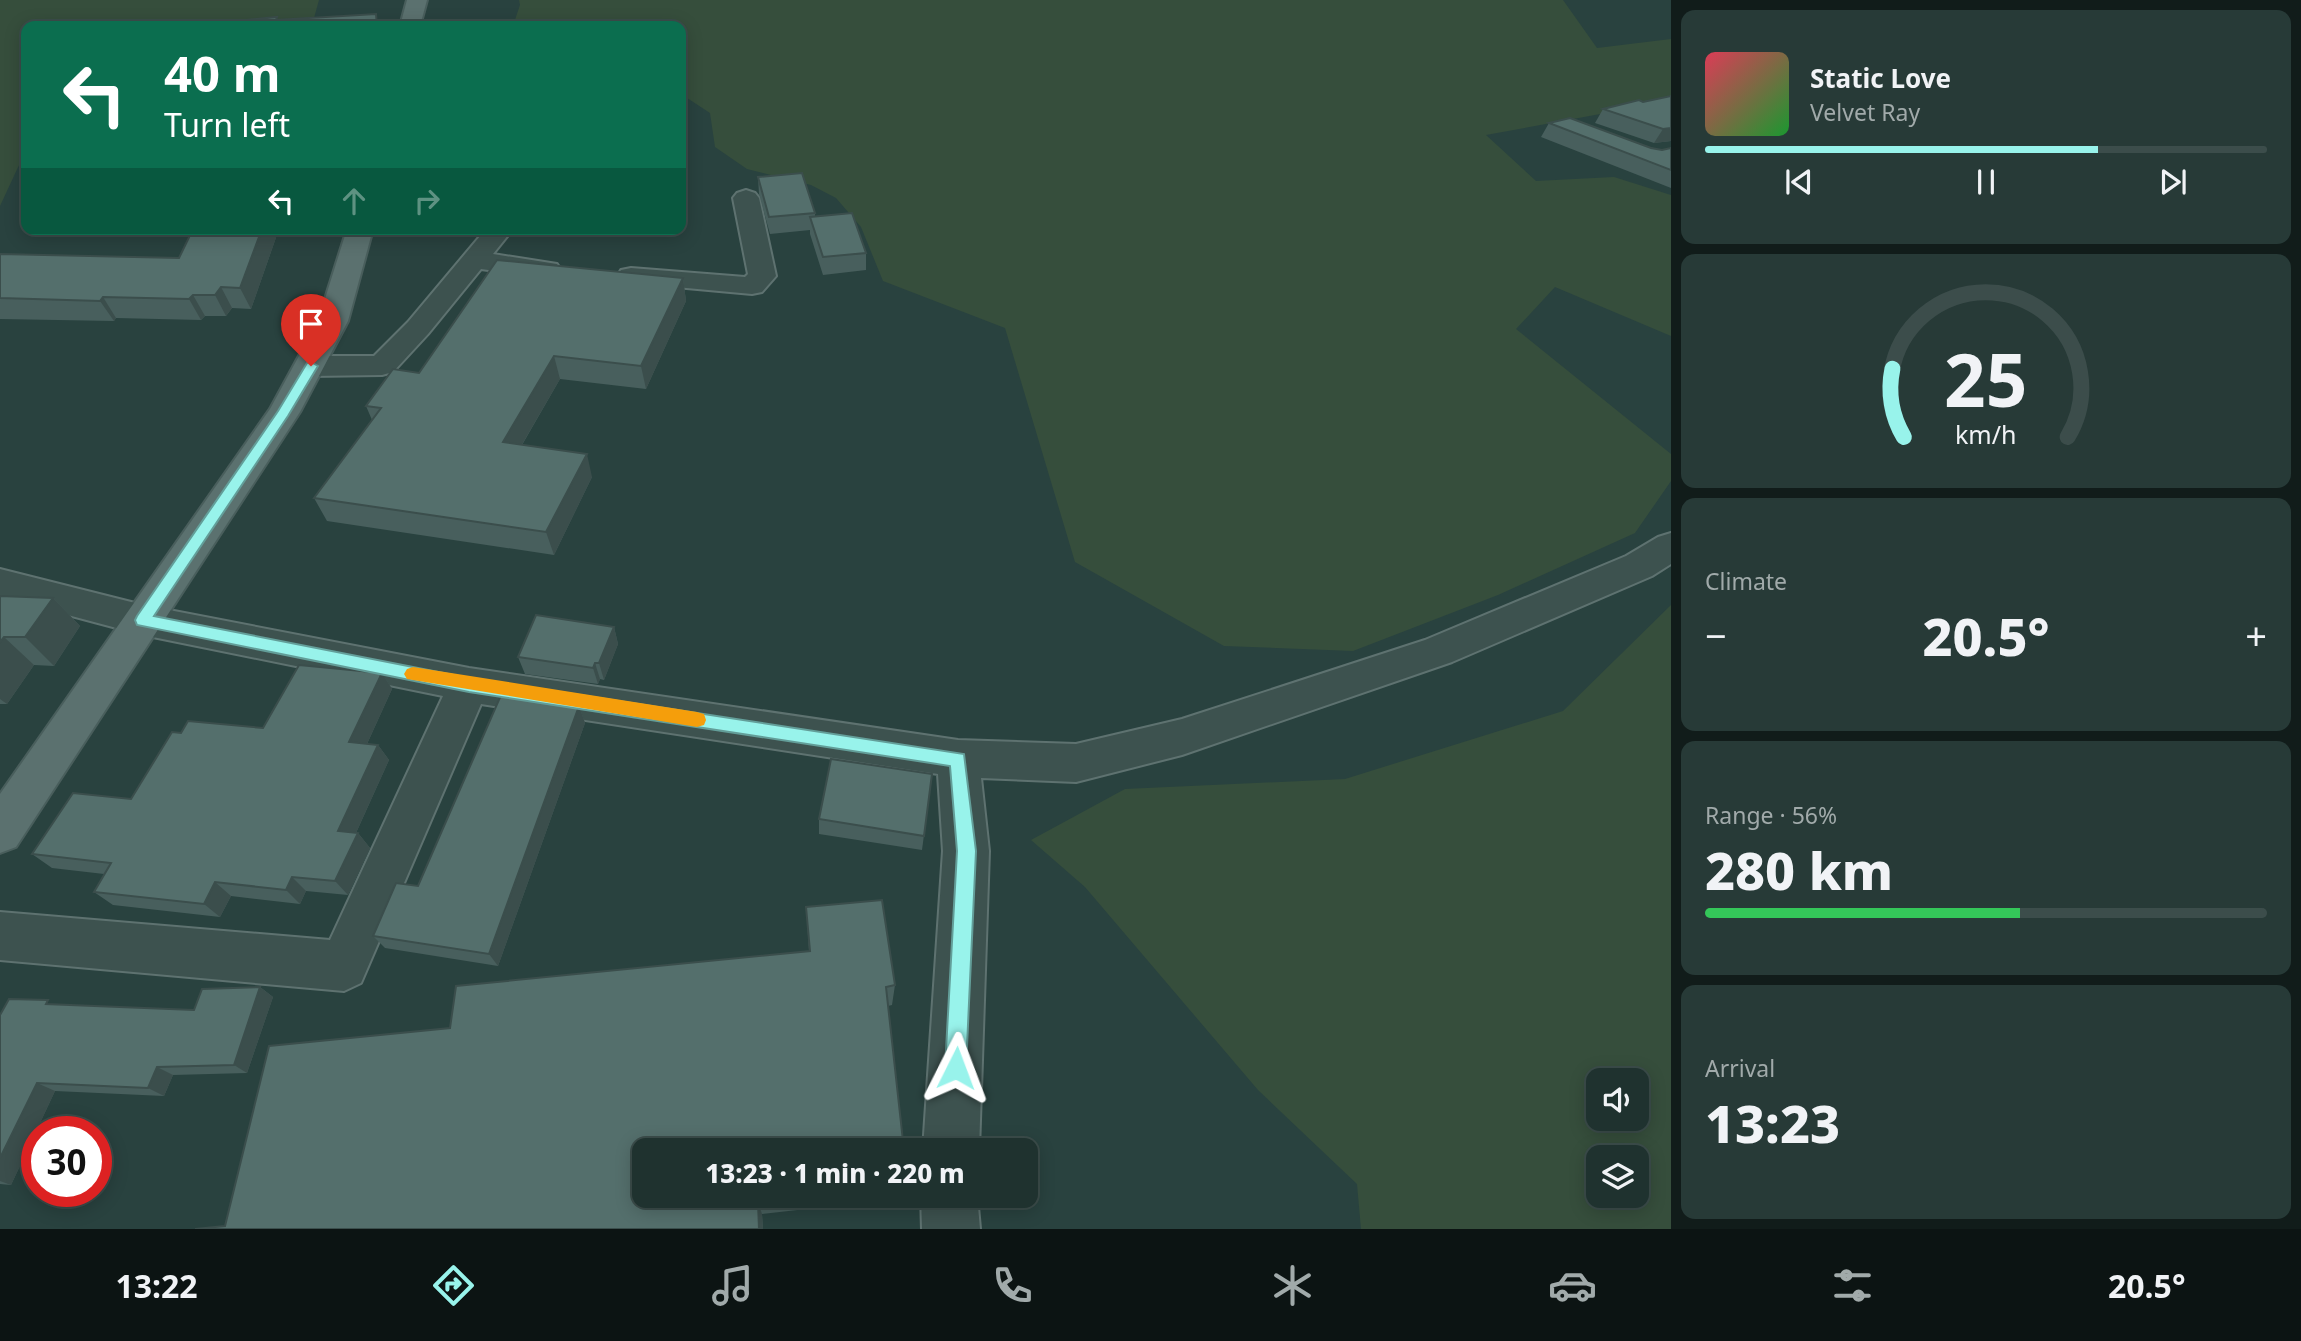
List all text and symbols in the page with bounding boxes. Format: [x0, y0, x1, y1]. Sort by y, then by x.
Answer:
text: 40 m [164, 40, 281, 106]
icon: left [49, 49, 140, 140]
text: Static Love [1810, 60, 1951, 96]
text: Velvet Ray [1810, 96, 1920, 128]
text: Turn left [164, 103, 290, 146]
icon: previous [1780, 163, 1818, 201]
icon: pause [1967, 163, 2005, 201]
icon: next [2154, 163, 2192, 201]
icon: left [262, 182, 300, 220]
icon: ahead [335, 182, 373, 220]
icon: right [408, 182, 446, 220]
pin [281, 294, 341, 366]
icon: arrive [292, 305, 330, 343]
text: 25 [1944, 329, 2028, 428]
text: km/h [1955, 416, 2017, 450]
text: Climate [1705, 565, 1787, 597]
text: 20.5° [1923, 600, 2049, 671]
text: − [1705, 609, 1727, 661]
text: + [2245, 609, 2267, 661]
text: Range · 56% [1705, 799, 1837, 831]
text: 280 km [1705, 834, 1893, 905]
position arrow [919, 1031, 993, 1105]
text: Arrival [1705, 1052, 1775, 1084]
map controls [1586, 1068, 1649, 1208]
button: sound [1586, 1068, 1649, 1131]
text: 13:23 [1705, 1087, 1840, 1158]
speed limit sign: 30 [21, 1116, 112, 1207]
button: layers [1586, 1145, 1649, 1208]
text: 13:23 · 1 min · 220 m [705, 1155, 965, 1191]
icon: directions [429, 1261, 478, 1310]
icon: music [708, 1261, 757, 1310]
icon: phone [988, 1261, 1037, 1310]
icon: climate [1268, 1261, 1317, 1310]
icon: car [1548, 1261, 1597, 1310]
icon: filters [1828, 1261, 1877, 1310]
text: 13:22 [115, 1264, 198, 1307]
text: 20.5° [2108, 1264, 2186, 1307]

